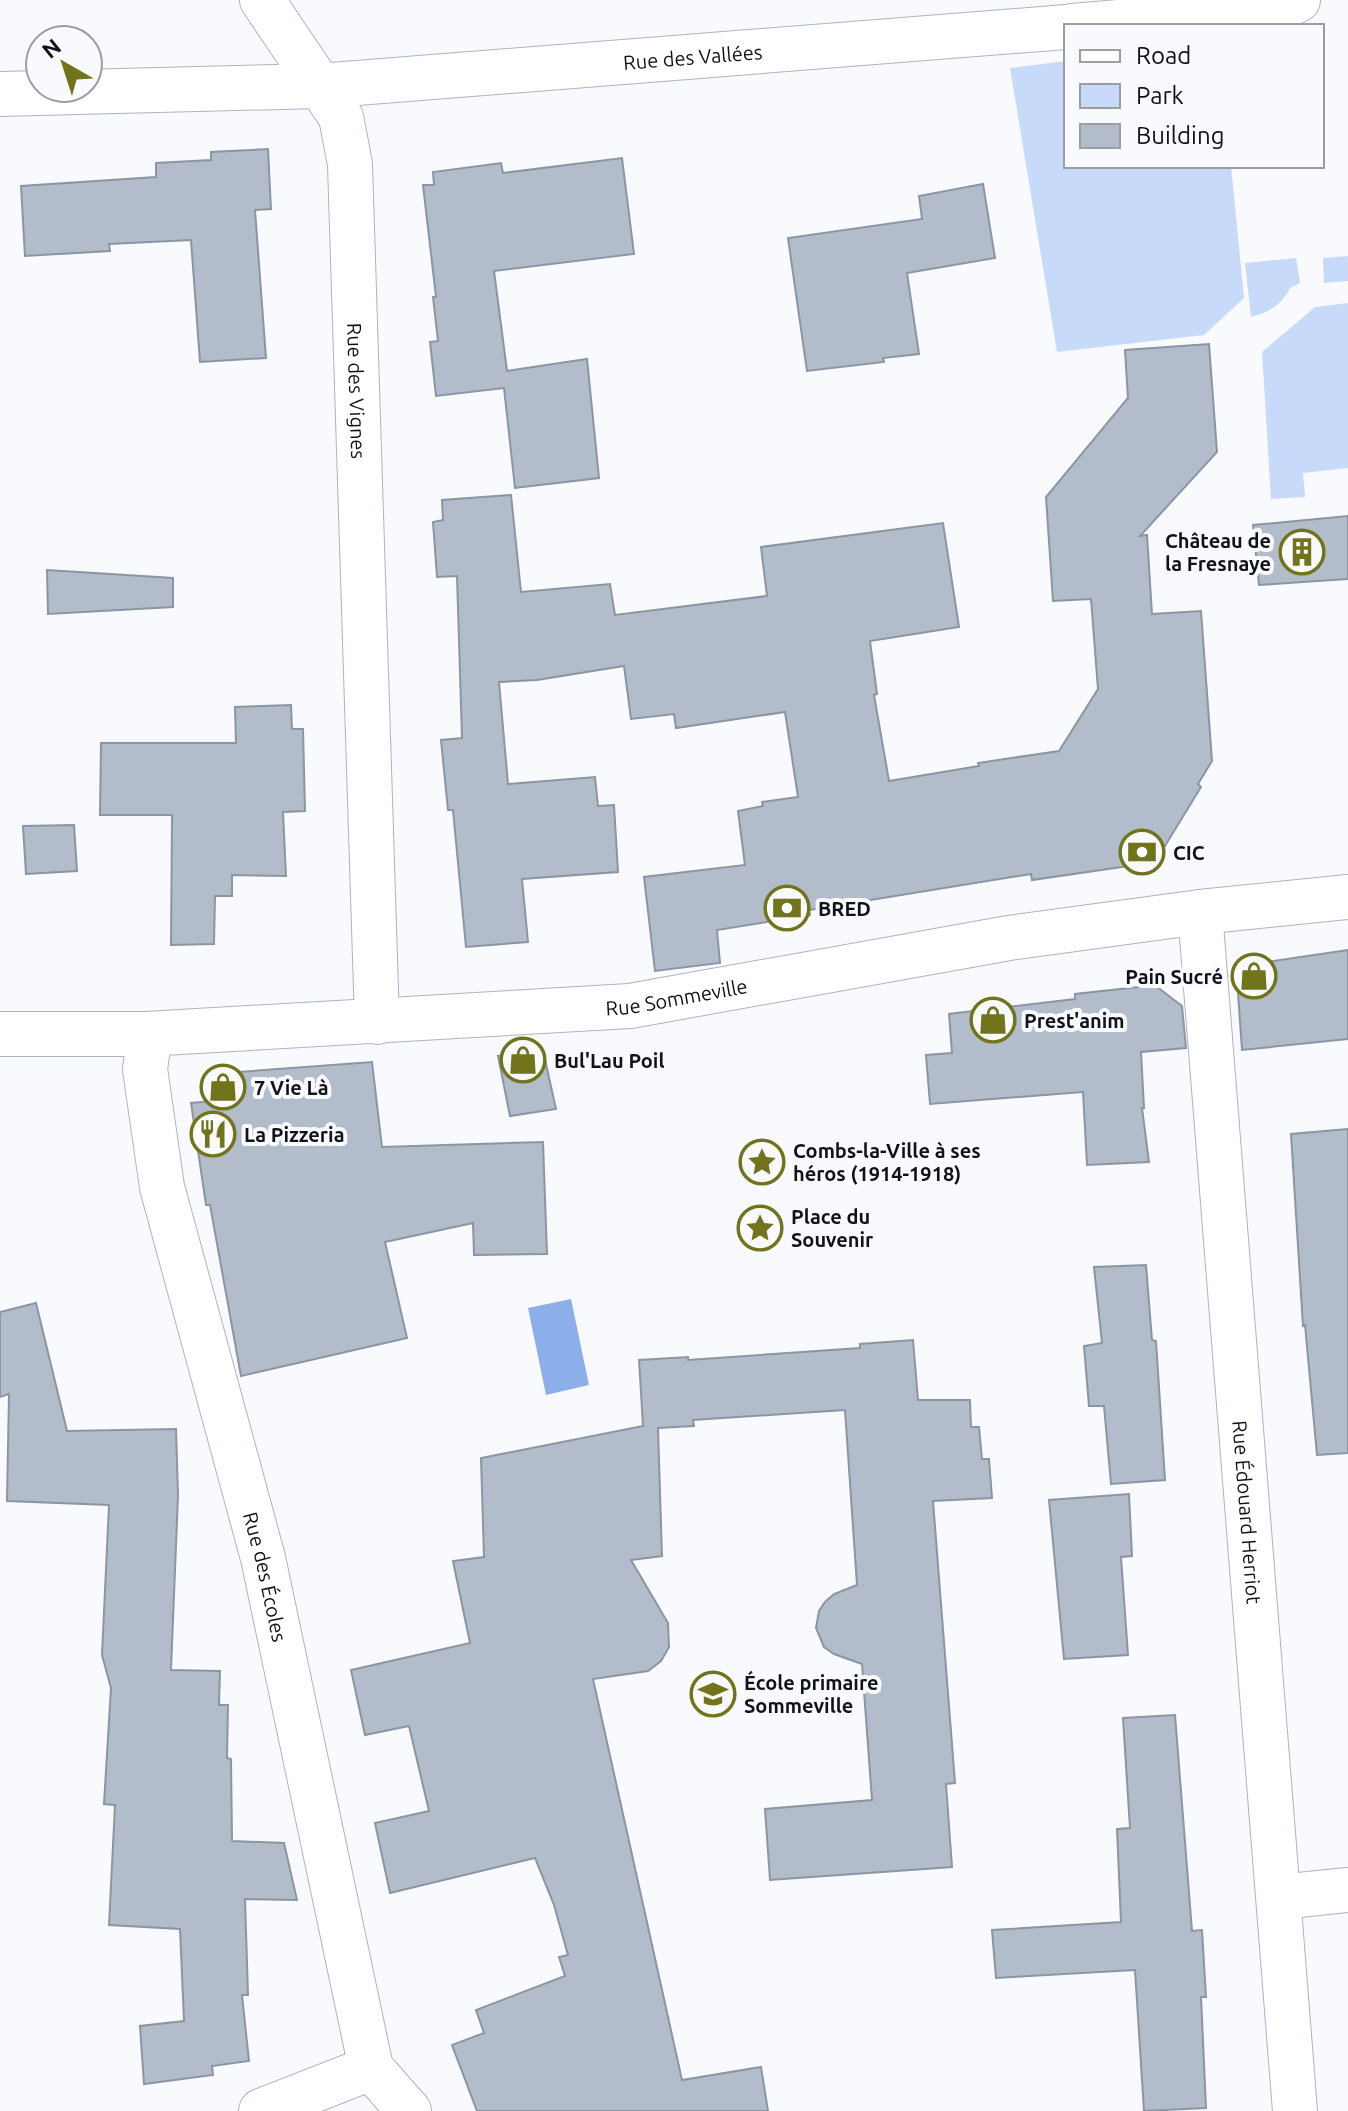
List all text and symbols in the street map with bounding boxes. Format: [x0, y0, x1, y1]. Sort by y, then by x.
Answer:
north arrow [24, 24, 104, 104]
legend [1064, 24, 1324, 168]
text: N [37, 33, 65, 63]
street label: Rue des Vallées [622, 40, 763, 73]
text: Road [1136, 42, 1191, 69]
text: Park [1136, 82, 1184, 109]
text: Building [1136, 122, 1224, 149]
street label: Rue des Vignes [343, 322, 371, 459]
building icon: Château de la Fresnaye [1278, 528, 1326, 576]
place label: Château de la Fresnaye [1165, 529, 1271, 575]
bank icon: CIC [1118, 828, 1166, 876]
place label: CIC [1173, 841, 1205, 864]
bank icon: BRED [763, 884, 811, 932]
place label: BRED [818, 897, 871, 920]
shop icon: Pain Sucré [1230, 952, 1278, 1000]
place label: Pain Sucré [1125, 965, 1223, 988]
street label: Rue Sommeville [605, 974, 749, 1019]
shop icon: Prest'anim [969, 996, 1017, 1044]
place label: Prest'anim [1024, 1009, 1125, 1032]
shop icon: Bul'Lau Poil [499, 1036, 547, 1084]
place label: Bul'Lau Poil [554, 1049, 664, 1072]
shop icon: 7 Vie Là [199, 1063, 247, 1111]
place label: 7 Vie Là [254, 1076, 329, 1099]
restaurant icon: La Pizzeria [189, 1110, 237, 1158]
place label: La Pizzeria [244, 1123, 345, 1146]
place icon: Combs-la-Ville à ses héros (1914-1918) [738, 1138, 786, 1186]
place label: Combs-la-Ville à ses héros (1914-1918) [793, 1139, 981, 1185]
place icon: Place du Souvenir [736, 1204, 784, 1252]
place label: Place du Souvenir [791, 1205, 874, 1251]
street label: Rue Édouard Herriot [1229, 1419, 1266, 1605]
street label: Rue des Écoles [239, 1509, 292, 1644]
school or university icon: École primaire Sommeville [689, 1670, 737, 1718]
place label: École primaire Sommeville [744, 1670, 879, 1717]

